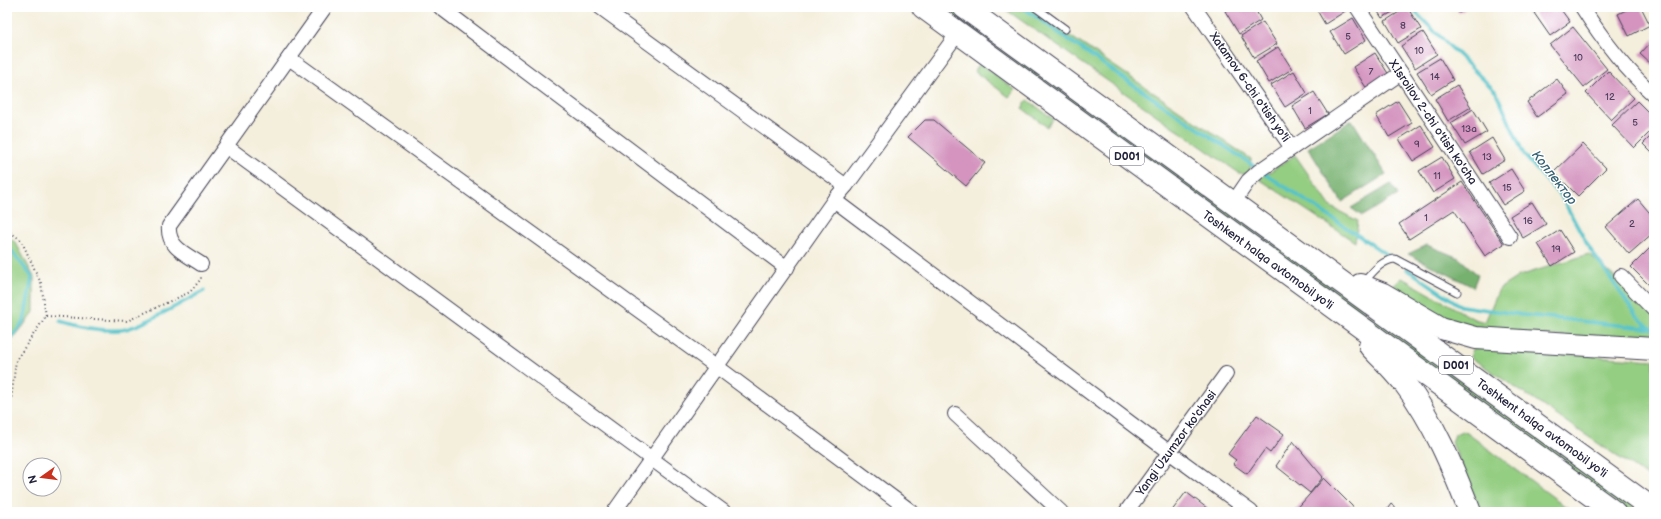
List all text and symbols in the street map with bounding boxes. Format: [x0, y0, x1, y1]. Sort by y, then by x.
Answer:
house number: 8 [1400, 20, 1406, 32]
street label: Xatamov 6-chi o'tish yo'li [1205, 29, 1293, 145]
house number: 5 [1345, 31, 1351, 43]
house number: 10 [1414, 45, 1424, 57]
house number: 10 [1573, 52, 1583, 64]
street label: X.Isroilov 2-chi o'tish ko'cha [1385, 56, 1480, 188]
house number: 7 [1369, 66, 1374, 78]
house number: 14 [1430, 71, 1440, 83]
house number: 12 [1605, 91, 1615, 103]
house number: 1 [1308, 105, 1312, 117]
house number: 5 [1632, 117, 1638, 129]
house number: 13a [1461, 123, 1477, 135]
house number: 9 [1414, 138, 1420, 150]
road number: D001 [1110, 147, 1144, 165]
water label: Коллектор [1528, 147, 1581, 208]
house number: 13 [1482, 151, 1492, 163]
house number: 11 [1433, 170, 1441, 182]
house number: 15 [1502, 182, 1512, 194]
street label: Toshkent halqa avtomobil yo'li [1199, 208, 1336, 313]
house number: 1 [1424, 212, 1428, 224]
house number: 16 [1523, 215, 1533, 227]
house number: 2 [1629, 218, 1635, 230]
house number: 19 [1551, 243, 1561, 255]
road number: D001 [1439, 356, 1473, 374]
street label: Toshkent halqa avtomobil yo'li [1473, 376, 1610, 481]
street label: Yangi Uzumzor ko'chasi [1132, 387, 1220, 500]
north arrow [22, 457, 62, 497]
text: N [25, 474, 40, 485]

